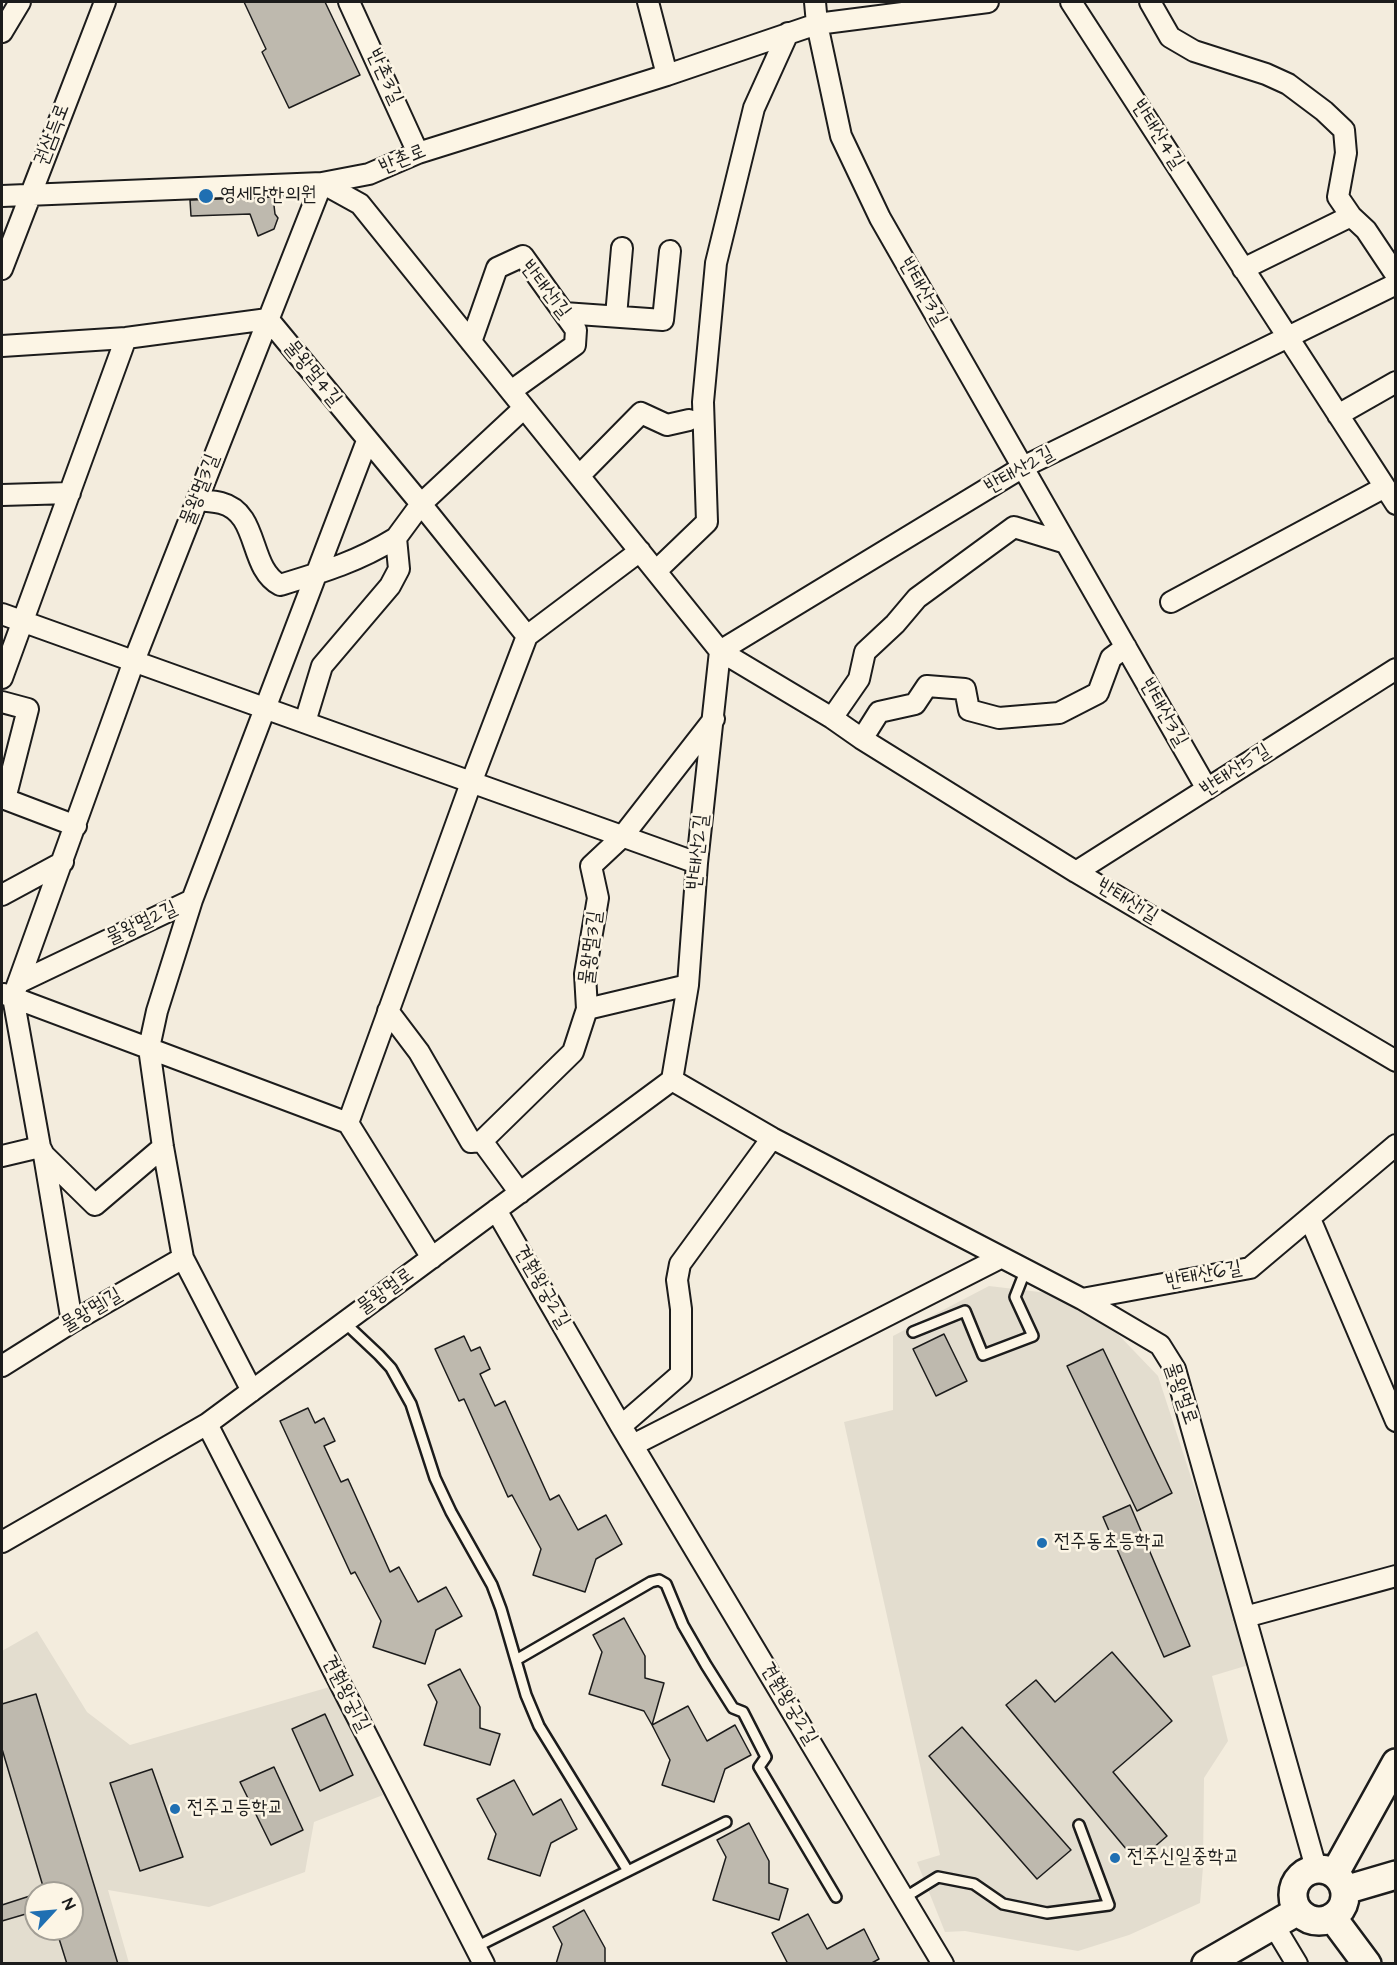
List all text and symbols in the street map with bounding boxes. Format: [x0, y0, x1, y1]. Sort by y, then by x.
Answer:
street label: 반촌3길 [361, 45, 407, 109]
street label: 반태산4길 [1126, 96, 1188, 174]
street label: 권삼득로 [30, 101, 76, 169]
street label: 반촌로 [376, 140, 430, 180]
place label: 영세당한의원 [220, 184, 317, 208]
marker: 영세당한의원 [197, 187, 215, 205]
street label: 반태산3길 [893, 254, 951, 330]
street label: 반태산1길 [515, 256, 575, 324]
street label: 물왕멀4길 [278, 336, 346, 412]
street label: 반태산2길 [981, 442, 1059, 500]
street label: 물왕멀3길 [176, 451, 226, 529]
street label: 반태산3길 [1134, 675, 1192, 751]
street label: 반태산5길 [1197, 740, 1275, 802]
street label: 반태산2길 [683, 813, 715, 891]
street label: 반태산1길 [1092, 874, 1162, 930]
street label: 물왕멀2길 [103, 897, 181, 951]
street label: 물왕멀3길 [576, 910, 608, 986]
street label: 견훤왕궁2길 [508, 1241, 574, 1333]
street label: 반태산6길 [1164, 1257, 1244, 1295]
street label: 물왕멀로 [353, 1263, 419, 1321]
street label: 물왕멀1길 [57, 1283, 127, 1339]
street label: 물왕멀로 [1158, 1360, 1202, 1428]
place label: 전주동초등학교 [1054, 1531, 1167, 1555]
marker: 전주동초등학교 [1035, 1536, 1049, 1550]
street label: 견훤왕궁1길 [315, 1652, 375, 1736]
street label: 견훤왕궁2길 [754, 1658, 822, 1750]
place label: 전주고등학교 [187, 1797, 284, 1821]
marker: 전주고등학교 [168, 1802, 182, 1816]
place label: 전주신일중학교 [1127, 1846, 1240, 1870]
marker: 전주신일중학교 [1108, 1851, 1122, 1865]
north arrow [24, 1881, 84, 1941]
text: N [56, 1895, 80, 1913]

